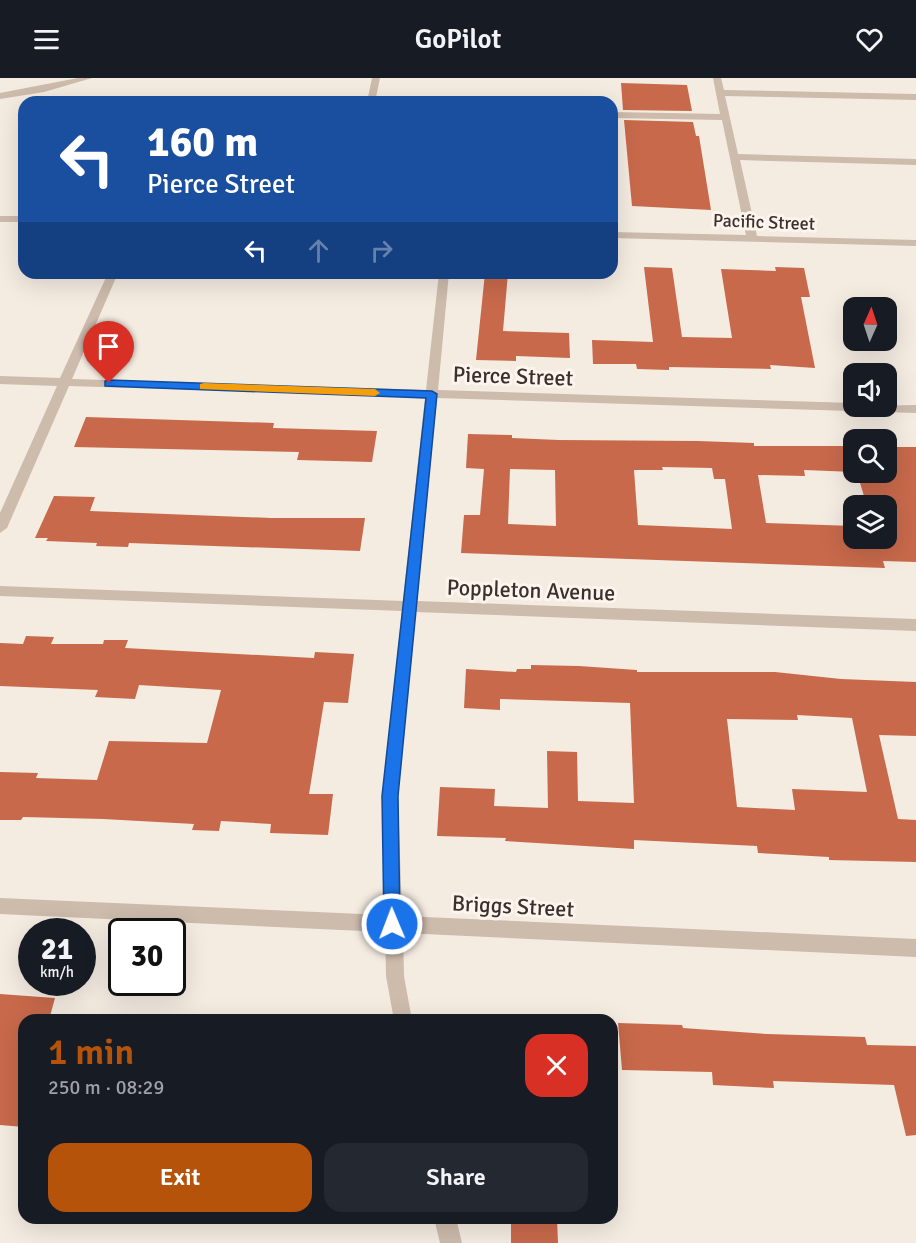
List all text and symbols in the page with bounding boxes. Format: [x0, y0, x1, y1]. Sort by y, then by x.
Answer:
icon: menu [30, 23, 63, 56]
text: GoPilot [415, 23, 501, 56]
icon: heart [853, 23, 886, 56]
text: 160 m [147, 117, 258, 168]
icon: left [48, 120, 126, 198]
text: Pierce Street [147, 168, 295, 201]
street label: Pacific Street [713, 209, 815, 235]
icon: left [239, 234, 272, 267]
icon: ahead [302, 234, 335, 267]
icon: right [365, 234, 398, 267]
north arrow [843, 297, 897, 351]
map controls [843, 297, 897, 549]
pin [83, 321, 134, 383]
icon: arrive [92, 330, 125, 363]
street label: Pierce Street [452, 360, 574, 392]
button: sound [843, 363, 897, 417]
button: search [843, 429, 897, 483]
button: layers [843, 495, 897, 549]
street label: Poppleton Avenue [446, 574, 616, 606]
street label: Briggs Street [451, 889, 575, 923]
position arrow [360, 892, 424, 956]
speed limit sign: 30 [108, 918, 186, 996]
text: 21 [41, 931, 73, 968]
text: km/h [40, 963, 74, 981]
text: 1 min [48, 1030, 134, 1075]
button: close [525, 1034, 588, 1097]
text: 250 m · 08:29 [48, 1075, 164, 1100]
button: Exit [48, 1143, 312, 1212]
button: Share [324, 1143, 588, 1212]

